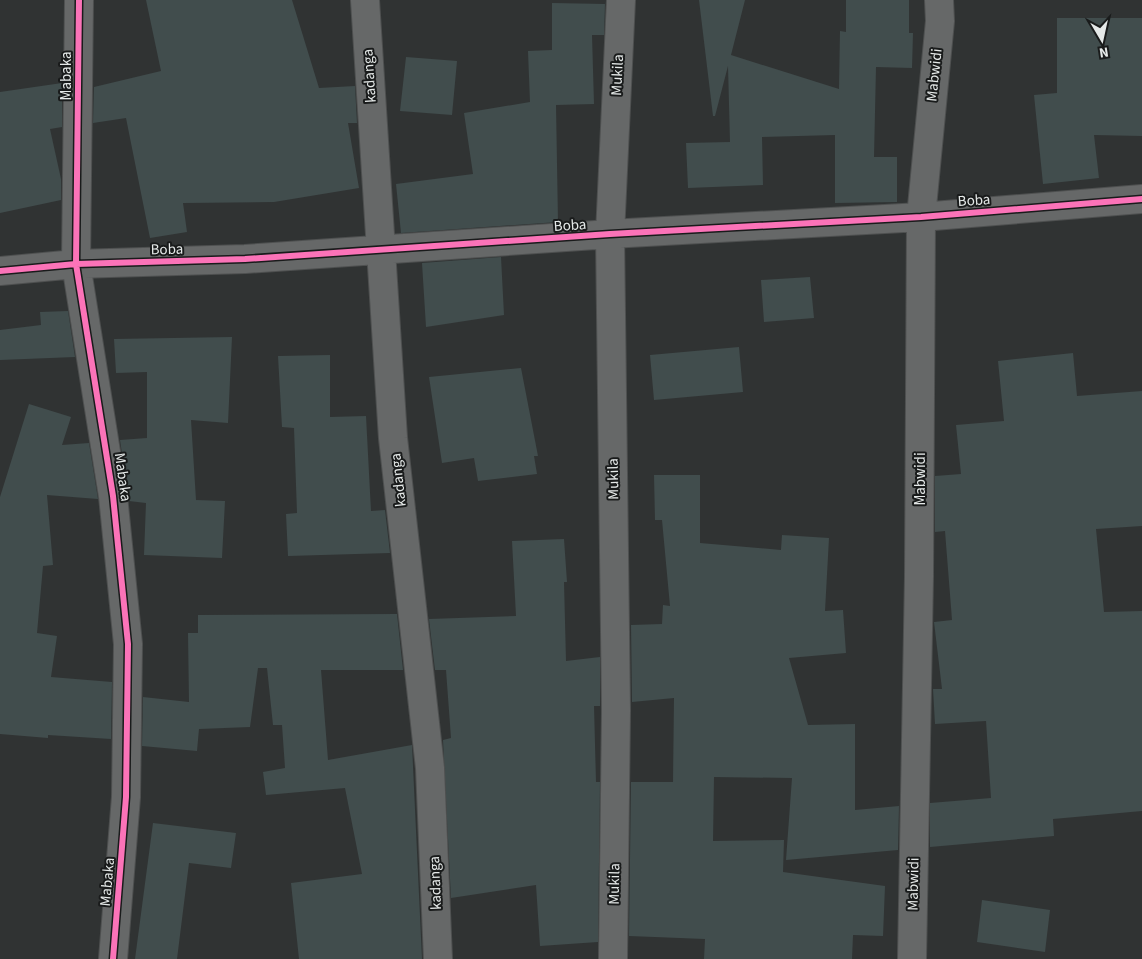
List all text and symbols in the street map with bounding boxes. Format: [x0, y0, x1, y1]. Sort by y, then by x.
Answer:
north arrow [1077, 15, 1127, 65]
text: N [1098, 41, 1110, 62]
street label: Mabwidi [921, 47, 948, 103]
street label: kadanga [357, 48, 382, 104]
street label: Mabaka [56, 52, 77, 100]
street label: Mukila [606, 54, 629, 96]
street label: Boba [957, 189, 991, 212]
street label: Boba [553, 214, 587, 237]
street label: Boba [151, 239, 183, 260]
street label: Mabaka [109, 451, 136, 503]
street label: kadanga [385, 452, 412, 508]
street label: Mabwidi [910, 452, 931, 506]
street label: Mukila [603, 458, 624, 500]
street label: kadanga [424, 856, 447, 910]
street label: Mabaka [95, 857, 120, 907]
street label: Mabwidi [903, 857, 924, 911]
street label: Mukila [604, 863, 625, 905]

